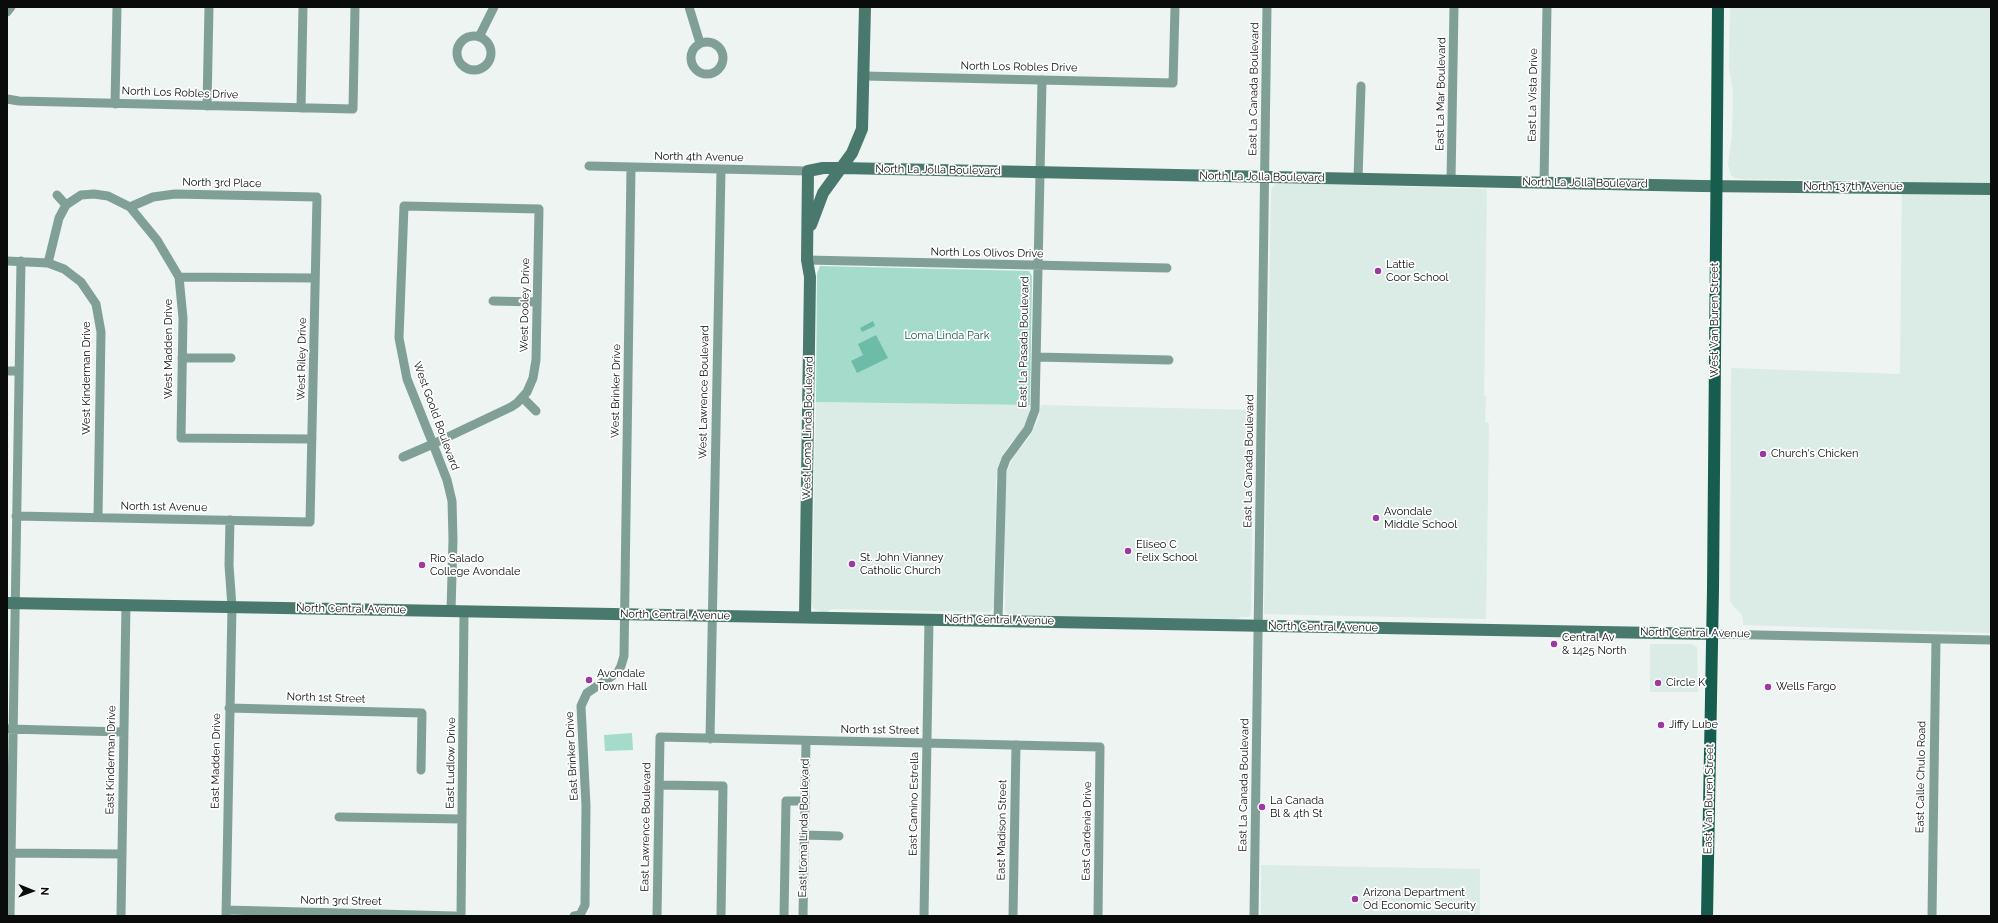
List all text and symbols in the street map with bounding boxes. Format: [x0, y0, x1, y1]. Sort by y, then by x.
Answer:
street label: East La Canada Boulevard [1246, 22, 1262, 156]
street label: East La Mar Boulevard [1433, 37, 1449, 151]
street label: East La Vista Drive [1526, 48, 1540, 142]
street label: North Los Robles Drive [960, 59, 1078, 75]
street label: North Los Robles Drive [121, 84, 239, 102]
street label: North 4th Avenue [654, 150, 744, 164]
street label: North La Jolla Boulevard [875, 162, 1001, 178]
street label: North La Jolla Boulevard [1199, 169, 1325, 185]
street label: North La Jolla Boulevard [1522, 175, 1648, 191]
street label: North 3rd Place [182, 176, 262, 190]
street label: North 137th Avenue [1803, 180, 1903, 194]
street label: North Los Olivos Drive [930, 245, 1044, 261]
street label: West Dooley Drive [518, 258, 532, 352]
place label: Lattie Coor School [1386, 258, 1449, 284]
street label: West Van Buren Street [1708, 263, 1722, 377]
marker: Lattie Coor School [1373, 266, 1383, 276]
street label: East La Pasada Boulevard [1016, 276, 1032, 408]
street label: West Madden Drive [162, 299, 176, 399]
street label: West Riley Drive [295, 317, 309, 401]
street label: West Kinderman Drive [80, 321, 94, 435]
street label: West Lawrence Boulevard [696, 325, 712, 459]
park label: Loma Linda Park [904, 329, 990, 343]
street label: West Brinker Drive [609, 344, 623, 438]
street label: West Loma Linda Boulevard [800, 356, 816, 500]
street label: West Goold Boulevard [410, 360, 462, 472]
street label: East La Canada Boulevard [1241, 394, 1257, 528]
place label: Church's Chicken [1771, 447, 1858, 461]
marker: Church's Chicken [1758, 449, 1768, 459]
street label: North 1st Avenue [120, 500, 208, 514]
place label: Avondale Middle School [1384, 505, 1457, 531]
marker: Avondale Middle School [1371, 513, 1381, 523]
place label: Eliseo C Felix School [1136, 538, 1198, 564]
marker: Eliseo C Felix School [1123, 546, 1133, 556]
place label: St. John Vianney Catholic Church [860, 551, 943, 577]
place label: Rio Salado College Avondale [430, 552, 521, 578]
marker: St. John Vianney Catholic Church [847, 559, 857, 569]
marker: Rio Salado College Avondale [417, 560, 427, 570]
street label: North Central Avenue [296, 601, 406, 617]
street label: North Central Avenue [620, 607, 730, 623]
street label: North Central Avenue [944, 612, 1054, 628]
street label: North Central Avenue [1268, 619, 1378, 635]
street label: North Central Avenue [1640, 625, 1750, 641]
place label: Central Av & 1425 North [1562, 631, 1626, 657]
marker: Central Av & 1425 North [1549, 639, 1559, 649]
place label: Avondale Town Hall [597, 667, 647, 693]
marker: Avondale Town Hall [584, 675, 594, 685]
place label: Circle K [1666, 676, 1705, 690]
marker: Circle K [1653, 678, 1663, 688]
place label: Wells Fargo [1776, 680, 1836, 694]
marker: Wells Fargo [1763, 682, 1773, 692]
street label: North 1st Street [286, 690, 366, 706]
street label: East Kinderman Drive [103, 705, 119, 815]
street label: East Brinker Drive [563, 711, 581, 801]
street label: East Madden Drive [209, 713, 223, 809]
street label: East Ludlow Drive [444, 717, 458, 809]
street label: East La Canada Boulevard [1236, 718, 1252, 852]
place label: Jiffy Lube [1669, 718, 1718, 732]
marker: Jiffy Lube [1656, 720, 1666, 730]
street label: East Calle Chulo Road [1913, 721, 1929, 833]
street label: North 1st Street [841, 723, 919, 737]
street label: East Van Buren Street [1701, 744, 1717, 854]
street label: East Camino Estrella [906, 752, 922, 856]
street label: East Loma Linda Boulevard [796, 758, 812, 898]
street label: East Lawrence Boulevard [638, 762, 654, 892]
street label: East Madison Street [995, 779, 1009, 881]
street label: East Gardenia Drive [1080, 781, 1094, 881]
place label: La Canada Bl & 4th St [1270, 794, 1324, 820]
marker: La Canada Bl & 4th St [1257, 802, 1267, 812]
north arrow [12, 871, 52, 911]
place label: Arizona Department Od Economic Security [1363, 886, 1476, 912]
text: N [38, 887, 51, 896]
street label: North 3rd Street [300, 894, 382, 908]
marker: Arizona Department Od Economic Security [1350, 894, 1360, 904]

